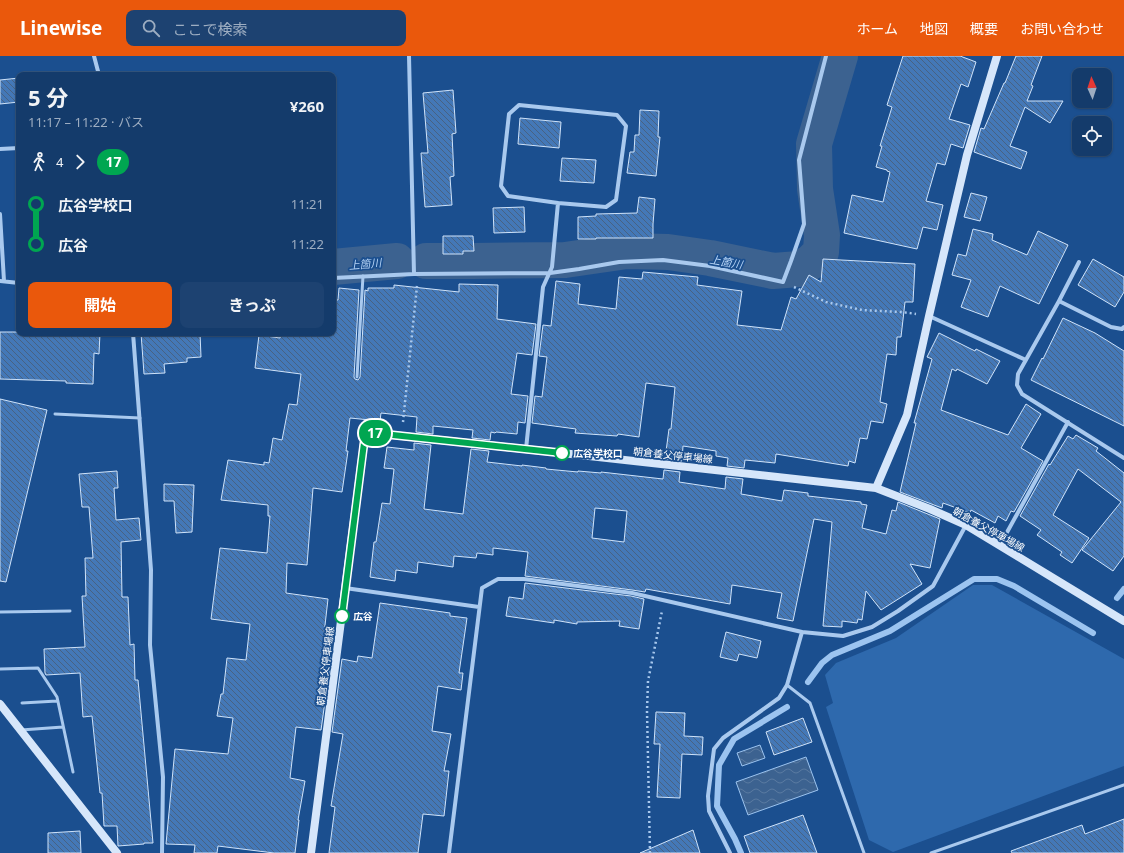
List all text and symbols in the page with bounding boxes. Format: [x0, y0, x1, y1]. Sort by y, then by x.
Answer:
search box [126, 10, 406, 46]
text: Linewise [20, 15, 102, 41]
icon: search [140, 17, 162, 39]
text: ここで検索 [172, 19, 247, 39]
text: ホーム [856, 19, 898, 38]
text: 地図 [920, 19, 948, 38]
text: 概要 [970, 19, 998, 38]
text: お問い合わせ [1020, 19, 1104, 38]
north arrow [1072, 68, 1112, 108]
map controls [1072, 68, 1112, 156]
text: 5 分 [28, 82, 68, 112]
text: ¥260 [290, 96, 324, 116]
text: 11:17 – 11:22 · バス [28, 113, 144, 131]
button: locate [1072, 116, 1112, 156]
icon: walk [28, 151, 50, 173]
icon: forward [69, 151, 91, 173]
text: 17 [105, 152, 121, 171]
text: 4 [56, 153, 63, 171]
text: 広谷学校口 [58, 195, 133, 215]
text: 11:21 [291, 195, 324, 213]
text: 広谷 [58, 235, 88, 255]
text: 11:22 [291, 235, 324, 253]
water label: 上箇川 [709, 251, 745, 272]
water label: 上箇川 [348, 255, 383, 272]
button: 開始 [28, 282, 172, 328]
button: きっぷ [180, 282, 324, 328]
line badge: 17 [357, 420, 393, 446]
text: 17 [367, 423, 383, 442]
street label: 朝倉養父停車場線 [632, 444, 714, 466]
marker: 広谷学校口 [554, 445, 570, 461]
place label: 広谷学校口 [573, 446, 623, 460]
street label: 朝倉養父停車場線 [951, 503, 1027, 555]
marker: 広谷 [334, 608, 350, 624]
place label: 広谷 [353, 609, 373, 623]
street label: 朝倉養父停車場線 [313, 625, 337, 707]

